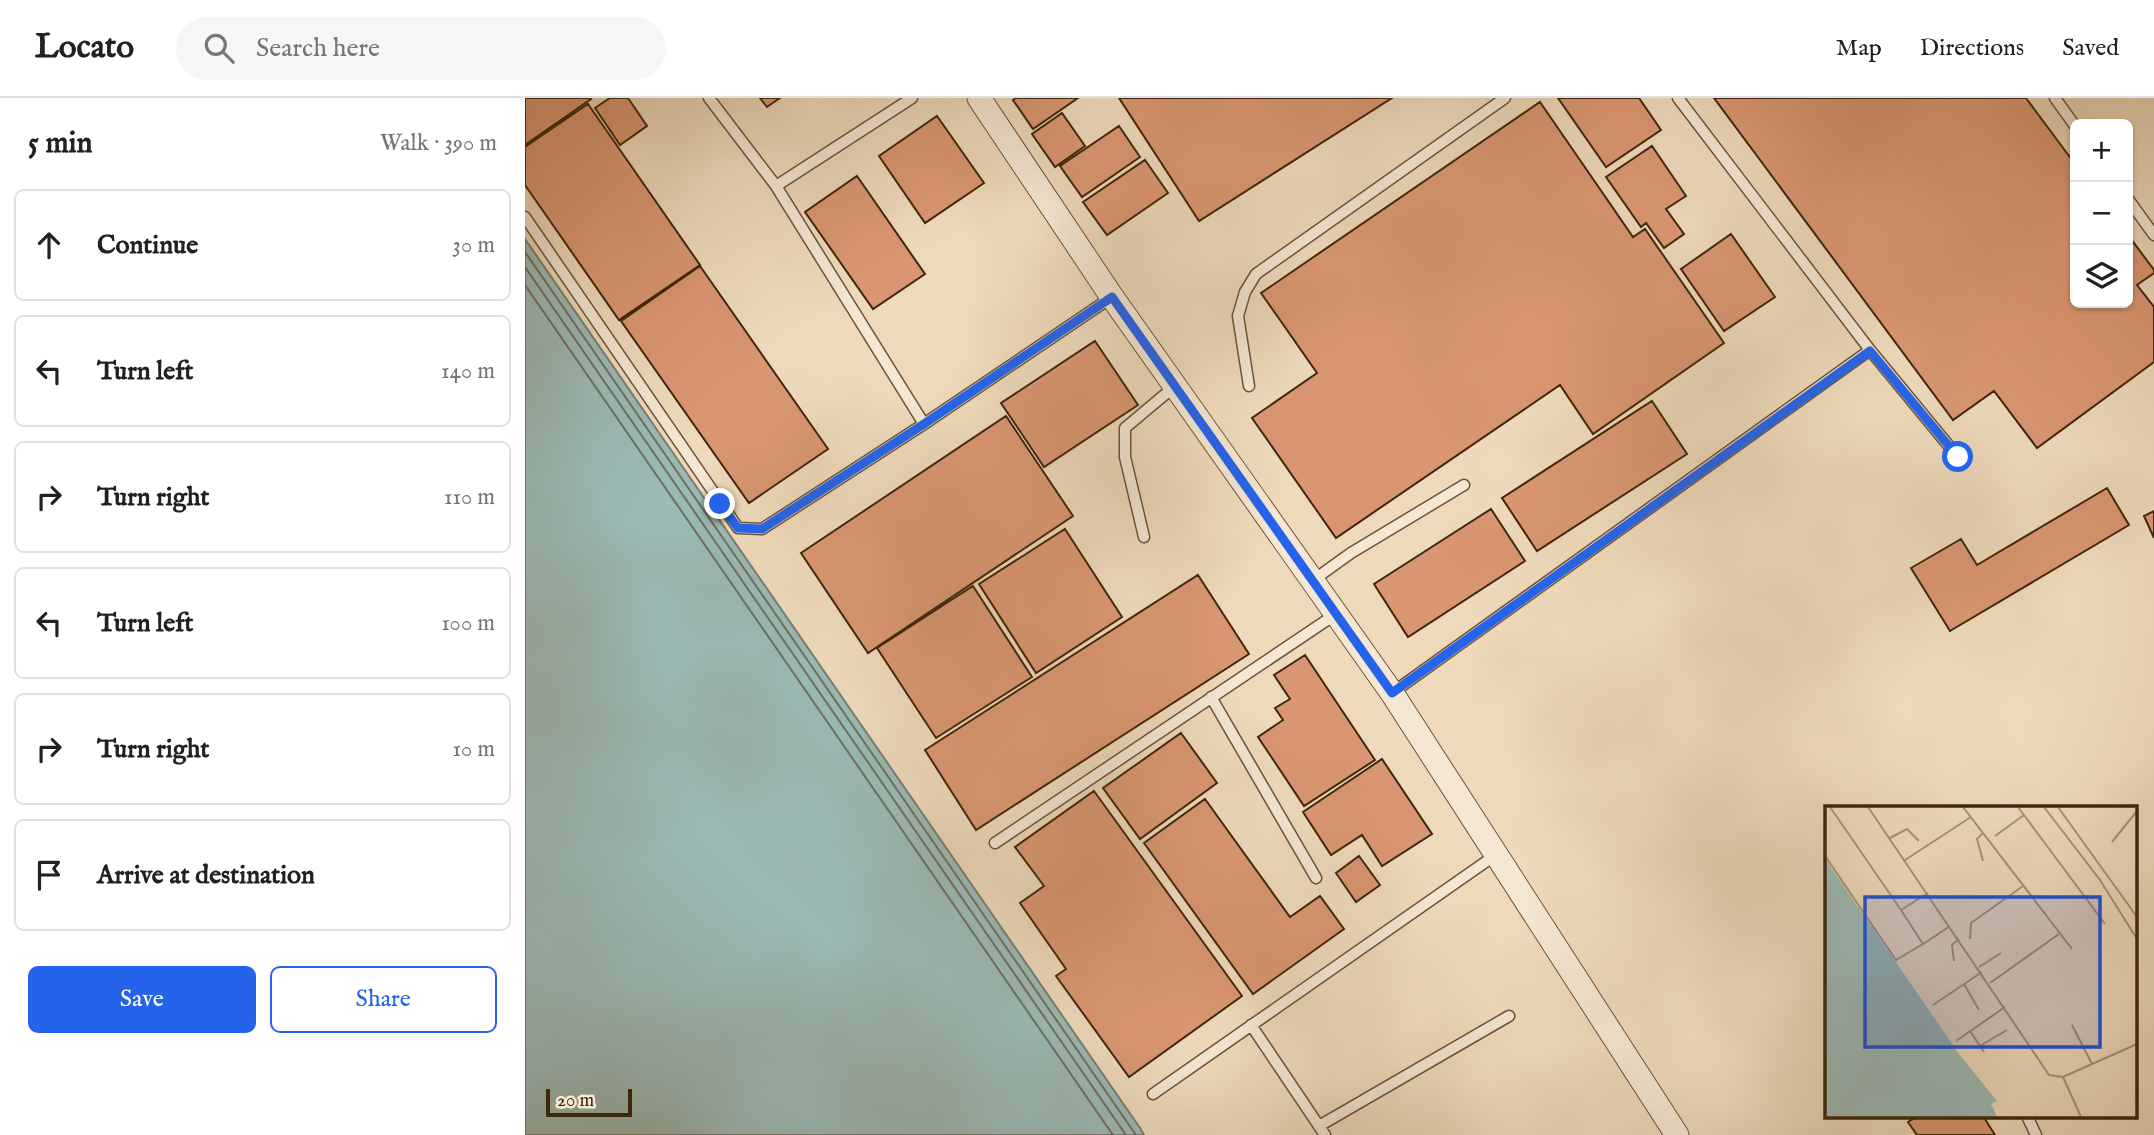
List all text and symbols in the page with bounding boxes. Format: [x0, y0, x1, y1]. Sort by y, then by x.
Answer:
search box [176, 17, 666, 80]
text: Locato [35, 27, 134, 69]
icon: search [200, 29, 238, 67]
text: Search here [256, 32, 380, 65]
text: Map [1836, 33, 1882, 64]
text: Directions [1920, 33, 2024, 64]
text: Saved [2062, 33, 2119, 64]
map controls [2070, 119, 2133, 308]
button: + [2070, 119, 2133, 182]
text: 5 min [28, 125, 93, 163]
text: Walk · 390 m [380, 129, 497, 158]
button: − [2070, 182, 2133, 245]
icon: ahead [30, 226, 68, 264]
text: Continue [97, 229, 198, 262]
text: 30 m [452, 231, 495, 260]
button: layers [2070, 245, 2133, 308]
icon: left [30, 352, 68, 390]
text: Turn left [97, 355, 194, 388]
text: 140 m [441, 357, 495, 386]
route start [1942, 441, 1973, 472]
icon: right [30, 478, 68, 516]
text: Turn right [97, 481, 210, 514]
text: 110 m [444, 483, 495, 512]
route end [704, 488, 735, 519]
icon: left [30, 604, 68, 642]
text: Turn left [97, 607, 194, 640]
text: 100 m [441, 609, 495, 638]
icon: right [30, 730, 68, 768]
text: Turn right [97, 733, 210, 766]
text: 10 m [452, 735, 495, 764]
inset map [1825, 806, 2137, 1118]
icon: arrive [30, 856, 68, 894]
text: Arrive at destination [97, 859, 315, 892]
button: Save [28, 966, 256, 1033]
button: Share [270, 966, 497, 1033]
scale bar [546, 1086, 632, 1118]
text: 20 m [557, 1089, 594, 1113]

